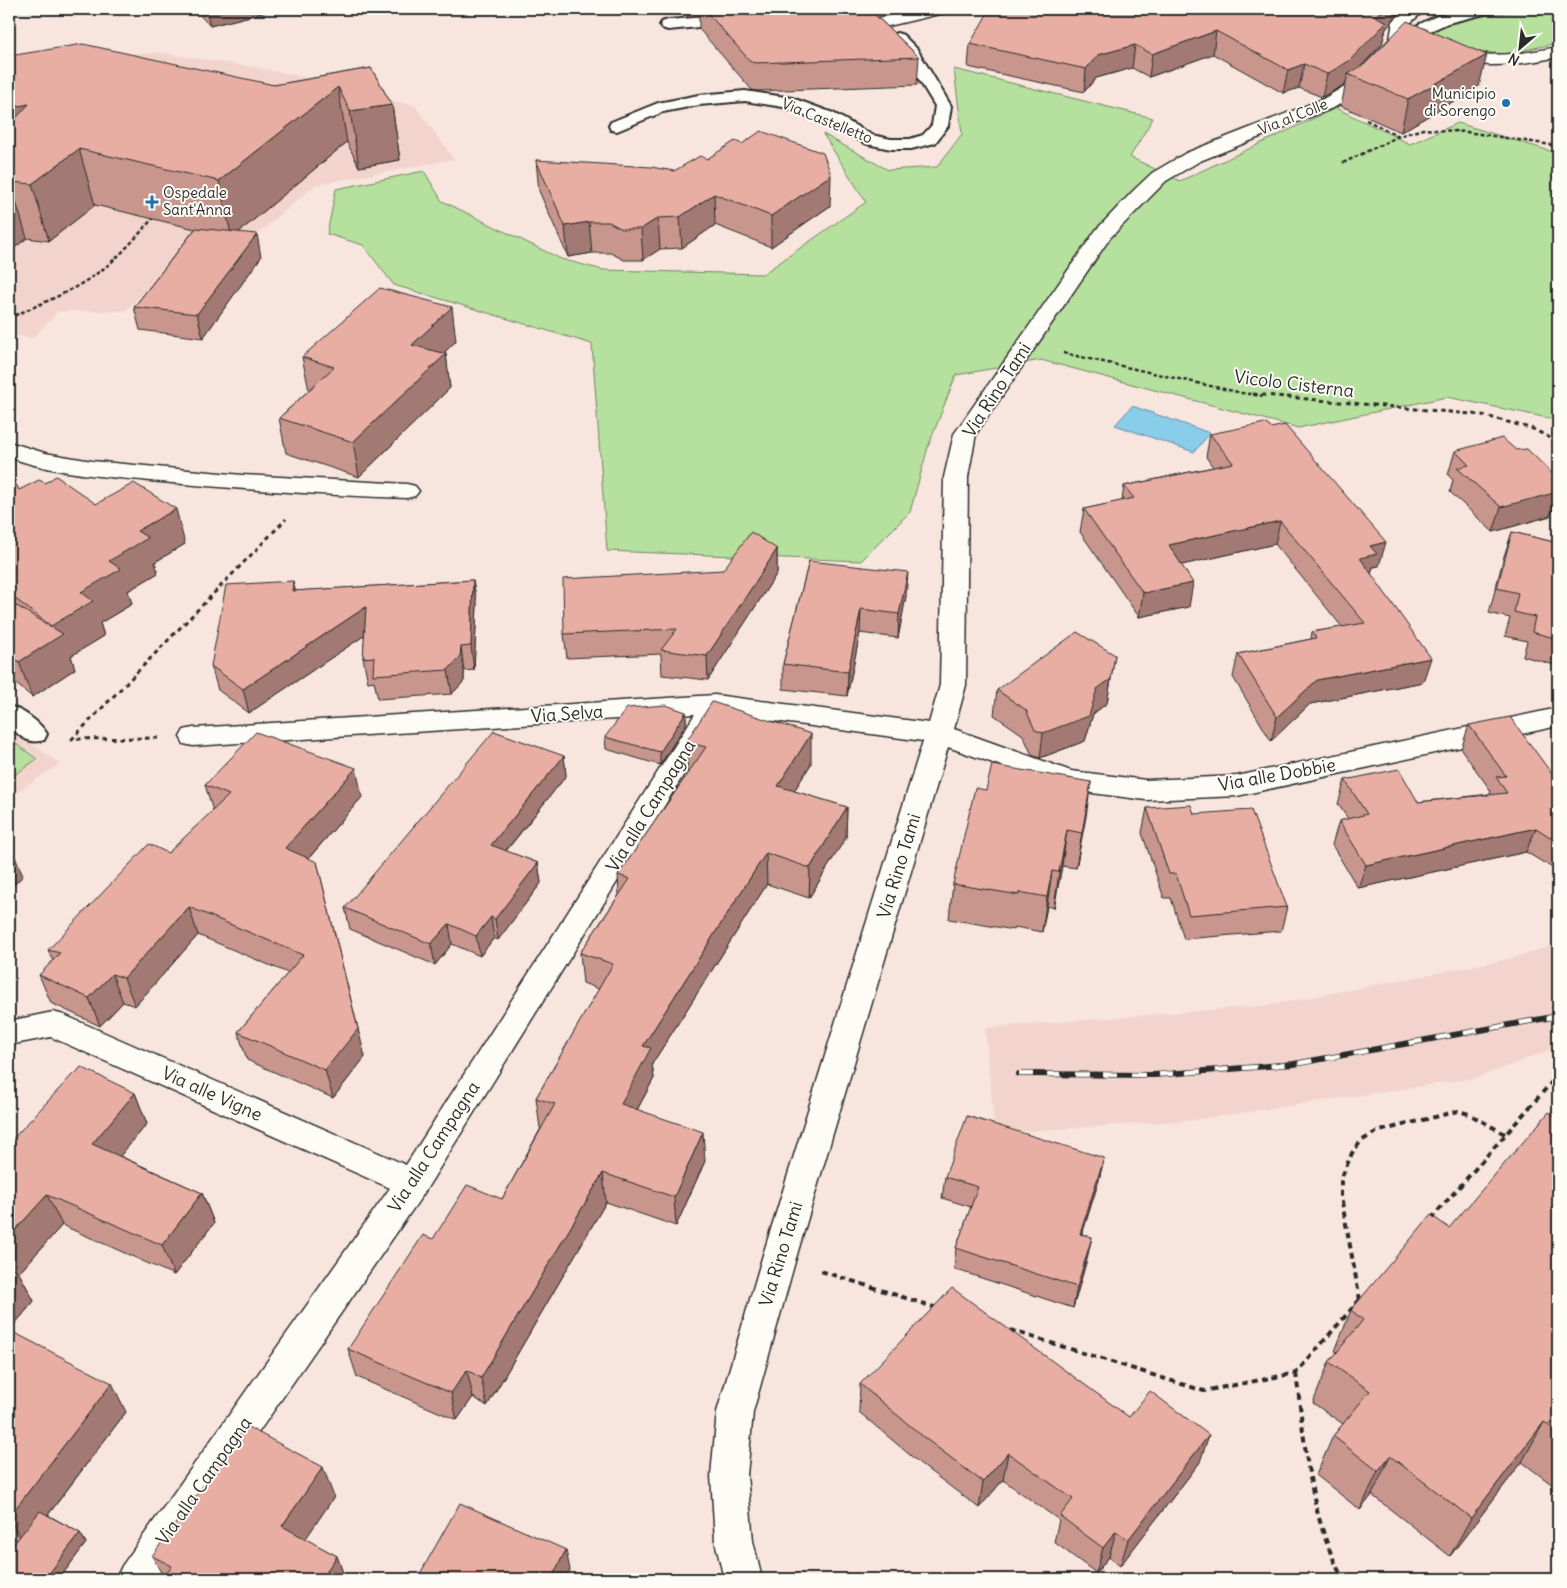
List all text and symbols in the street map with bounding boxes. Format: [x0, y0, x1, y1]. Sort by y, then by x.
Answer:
north arrow [1494, 22, 1544, 72]
text: N [1505, 49, 1522, 70]
place label: Municipio di Sorengo [1424, 84, 1496, 120]
street label: Via Castelletto [779, 94, 875, 147]
street label: Via al Colle [1255, 94, 1330, 139]
marker: Municipio di Sorengo [1500, 97, 1512, 109]
place label: Ospedale Sant'Anna [163, 183, 232, 219]
marker: Ospedale Sant'Anna [145, 195, 159, 209]
street label: Via Rino Tami [957, 338, 1036, 441]
street label: Vicolo Cisterna [1233, 365, 1355, 402]
street label: Via Selva [530, 700, 604, 728]
street label: Via alla Campagna [601, 735, 701, 876]
street label: Via alle Dobbie [1216, 753, 1337, 796]
street label: Via Rino Tami [872, 811, 925, 921]
street label: Via alle Vigne [158, 1061, 266, 1126]
street label: Via alla Campagna [383, 1077, 485, 1217]
street label: Via Rino Tami [754, 1199, 807, 1309]
street label: Via alla Campagna [151, 1412, 257, 1549]

